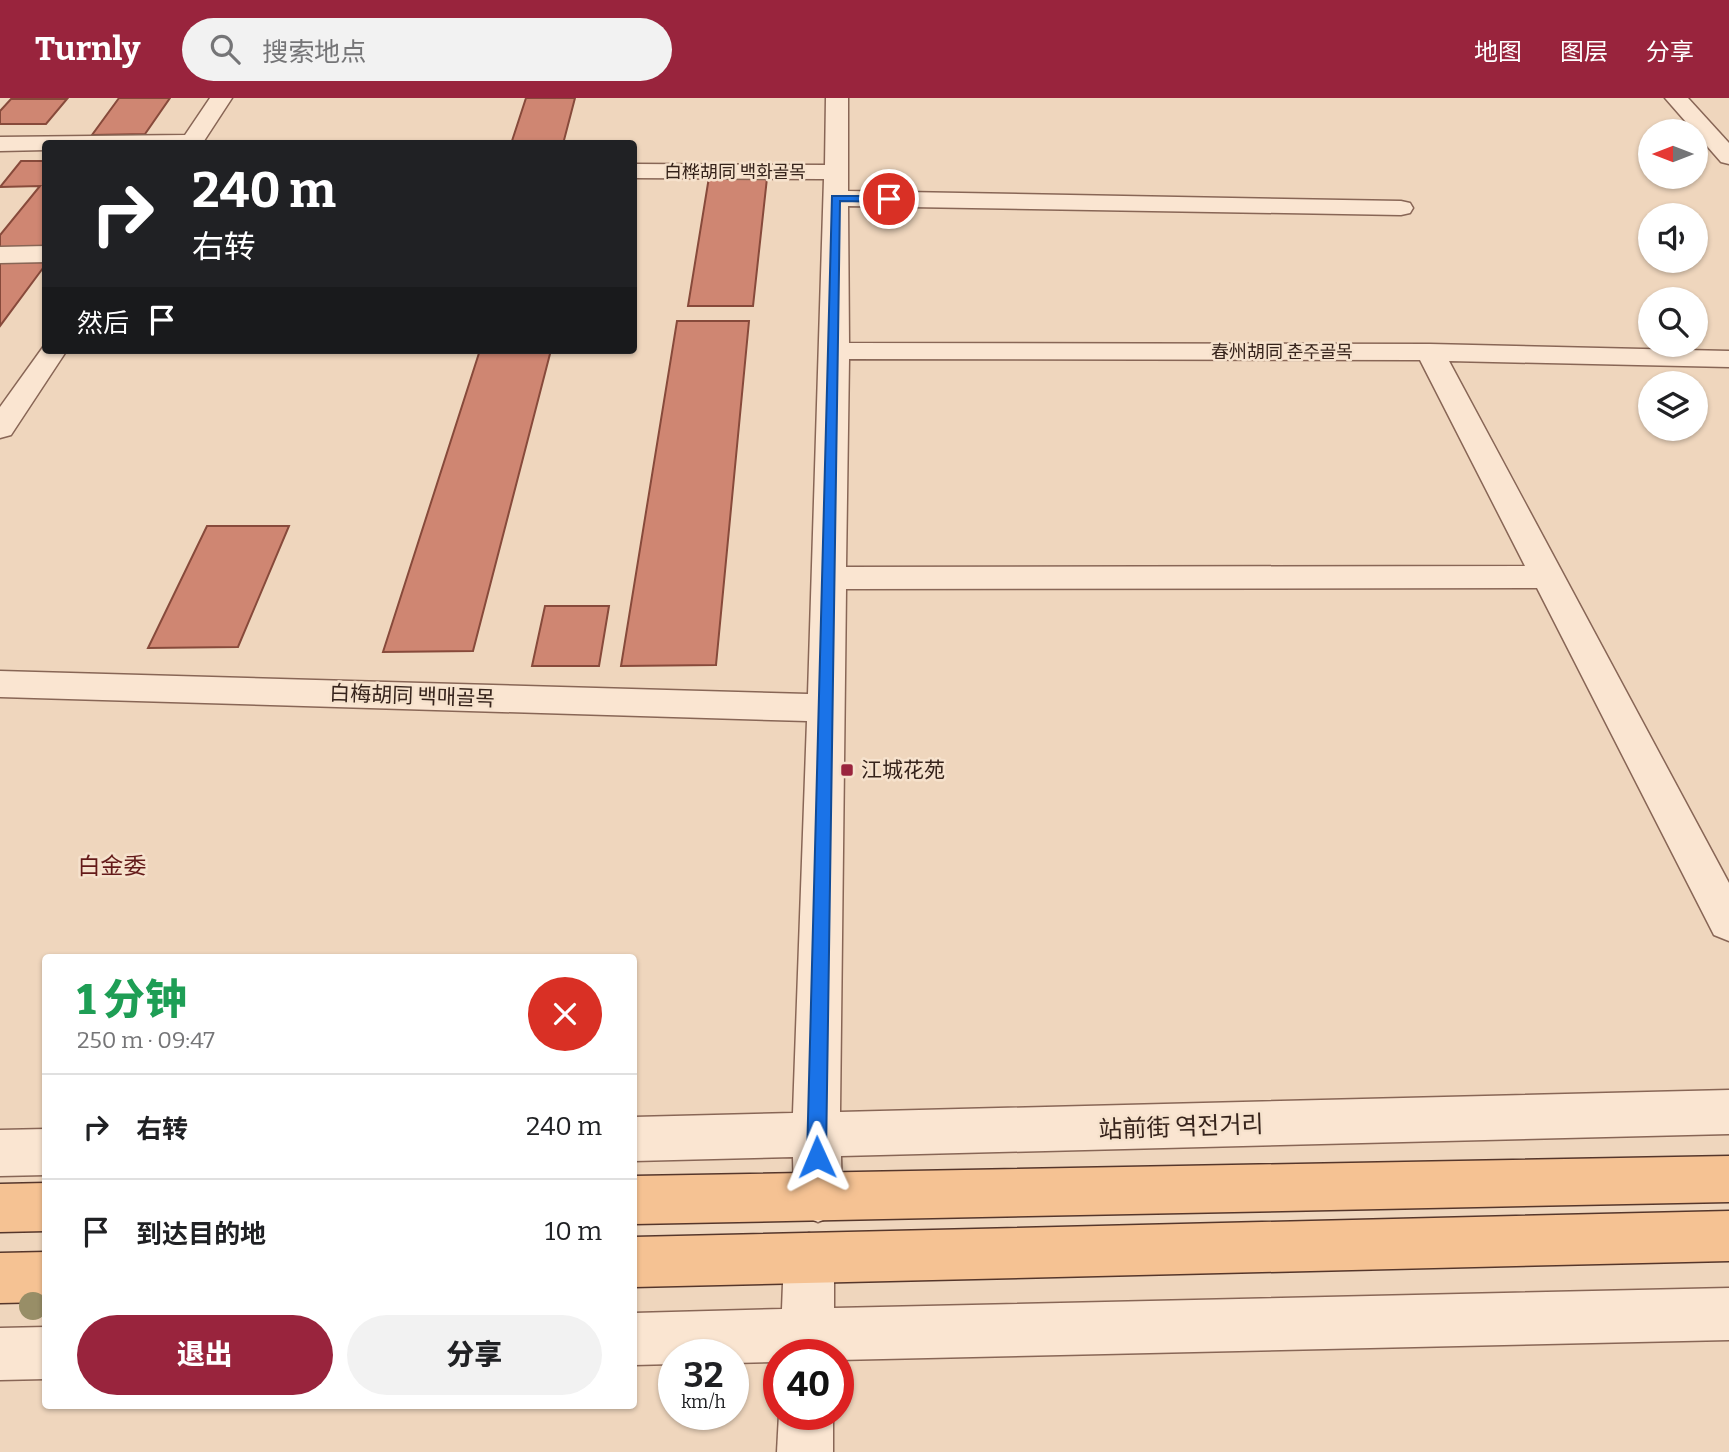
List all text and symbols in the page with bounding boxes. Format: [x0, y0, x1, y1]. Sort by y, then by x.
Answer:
search box [182, 18, 672, 81]
text: Turnly [35, 29, 140, 69]
icon: search [206, 30, 244, 68]
text: 搜索地点 [262, 37, 366, 68]
text: 地图 [1474, 38, 1522, 66]
text: 图层 [1560, 38, 1608, 66]
text: 分享 [1646, 38, 1694, 66]
north arrow [1638, 119, 1708, 189]
map controls [1638, 119, 1708, 441]
text: 240 m [192, 161, 336, 220]
street label: 白桦胡同 백화골목 [664, 161, 806, 183]
icon: right [77, 168, 168, 259]
pin [859, 169, 919, 229]
icon: arrive [870, 180, 908, 218]
button: sound [1638, 203, 1708, 273]
text: 右转 [192, 228, 256, 266]
button: search [1638, 287, 1708, 357]
icon: arrive [143, 301, 181, 339]
text: 然后 [77, 308, 129, 339]
street label: 春州胡同 춘주골목 [1211, 341, 1353, 363]
button: layers [1638, 371, 1708, 441]
street label: 白梅胡同 백매골목 [329, 680, 495, 712]
place label: 江城花苑 [861, 757, 945, 783]
marker: 江城花苑 [839, 762, 855, 778]
district label: 白金委 [78, 852, 147, 880]
text: 1 分钟 [77, 975, 187, 1025]
button: close [528, 977, 602, 1051]
text: 250 m · 09:47 [77, 1026, 215, 1054]
icon: right [77, 1108, 115, 1146]
street label: 站前街 역전거리 [1098, 1110, 1264, 1144]
text: 240 m [526, 1111, 602, 1142]
text: 右转 [136, 1114, 188, 1145]
position arrow [780, 1120, 854, 1194]
icon: arrive [77, 1213, 115, 1251]
text: 10 m [545, 1216, 602, 1247]
text: 到达目的地 [136, 1219, 266, 1250]
button: 退出 [77, 1315, 333, 1395]
button: 分享 [347, 1315, 602, 1395]
speed limit sign: 40 [763, 1339, 854, 1430]
text: 32 [684, 1354, 723, 1396]
text: km/h [681, 1391, 726, 1413]

